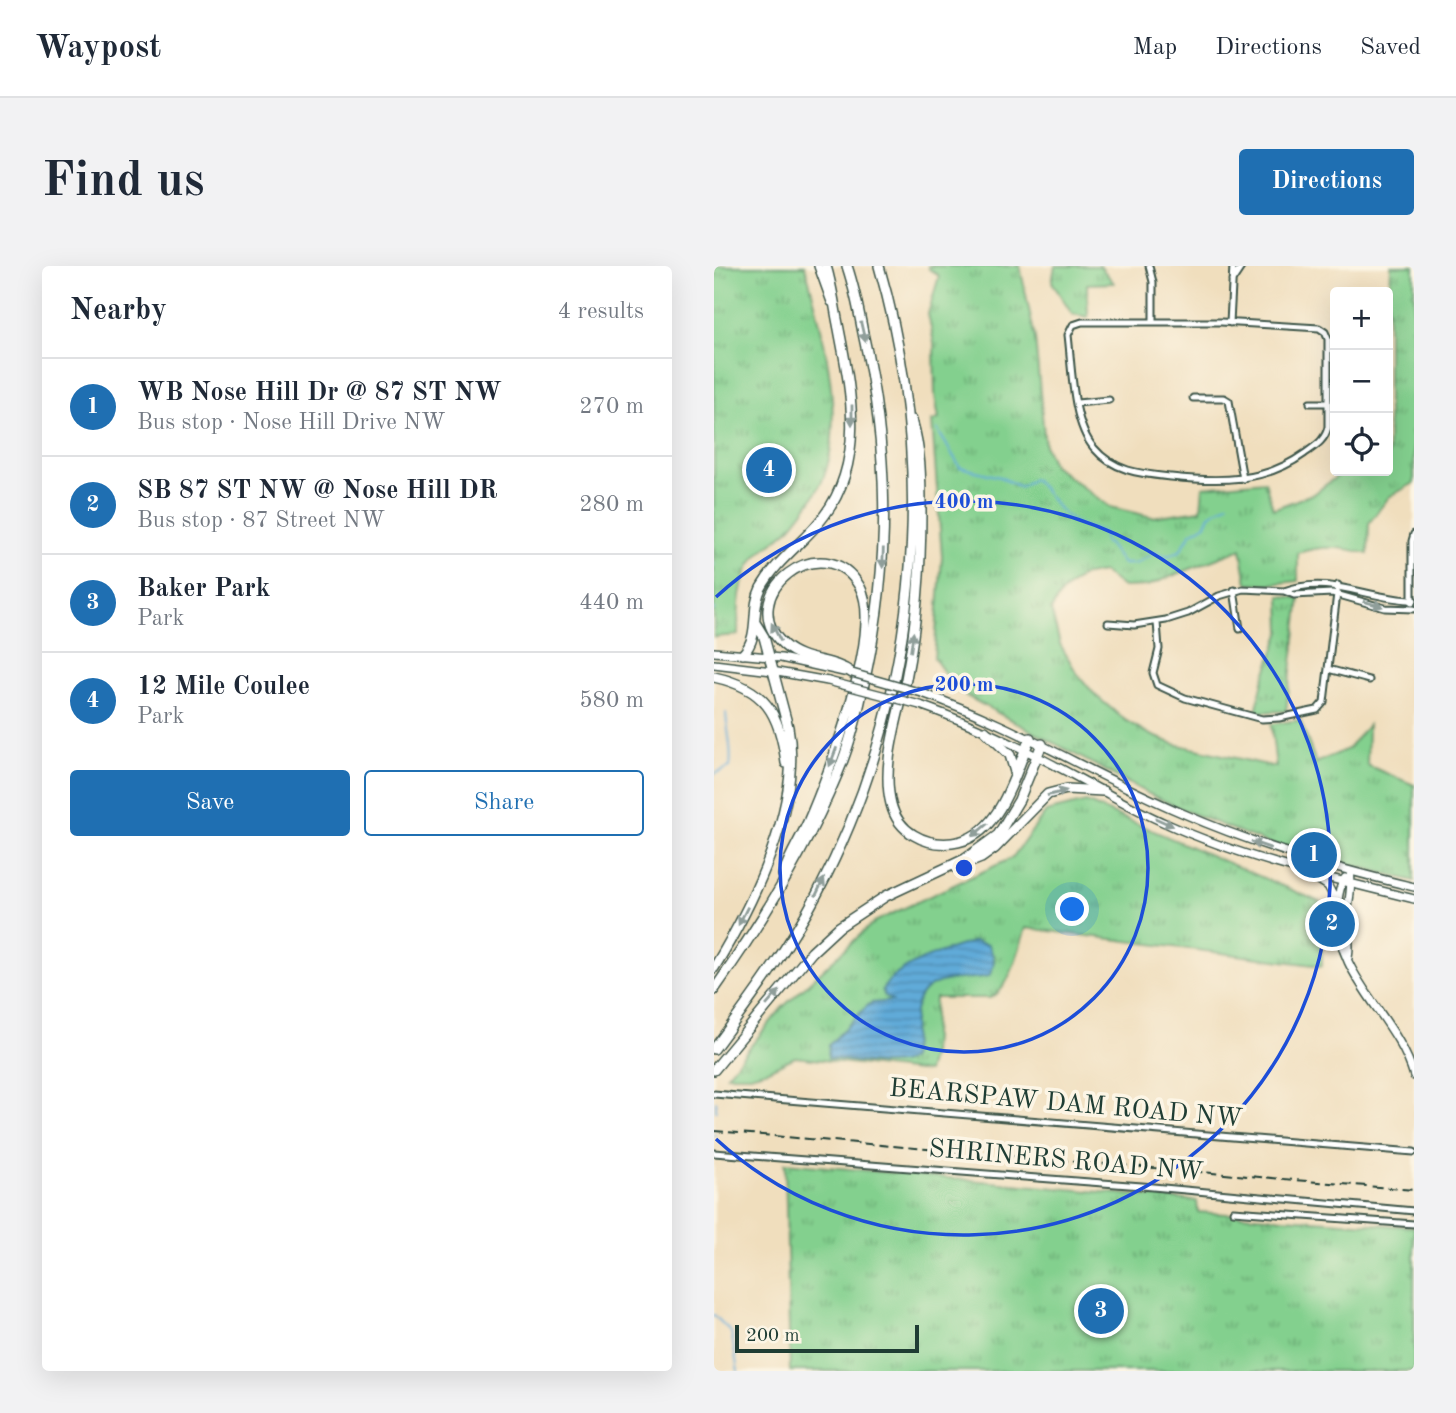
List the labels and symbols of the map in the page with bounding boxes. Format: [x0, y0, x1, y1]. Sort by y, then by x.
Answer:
one-way arrow [858, 321, 869, 343]
one-way arrow [846, 404, 858, 426]
pin: 4 [746, 444, 792, 496]
text: 400 m [934, 492, 994, 513]
one-way arrow [878, 547, 889, 569]
one-way arrow [1363, 600, 1384, 610]
one-way arrow [771, 622, 782, 642]
one-way arrow [907, 630, 918, 652]
text: 200 m [934, 675, 994, 696]
one-way arrow [827, 747, 838, 768]
one-way arrow [1047, 787, 1068, 797]
one-way arrow [1154, 816, 1174, 828]
one-way arrow [971, 823, 989, 838]
pin: 1 [1291, 829, 1337, 881]
one-way arrow [1250, 839, 1271, 850]
centre of rings [952, 856, 976, 880]
one-way arrow [814, 877, 825, 897]
your location [1055, 892, 1089, 926]
pin: 2 [1309, 898, 1355, 950]
one-way arrow [737, 907, 749, 927]
one-way arrow [765, 989, 781, 1007]
street label: BEARSPAW DAM ROAD NW [888, 1076, 1244, 1132]
street label: SHRINERS ROAD NW [927, 1136, 1205, 1186]
pin: 3 [1078, 1285, 1124, 1337]
scale bar [735, 1322, 919, 1354]

